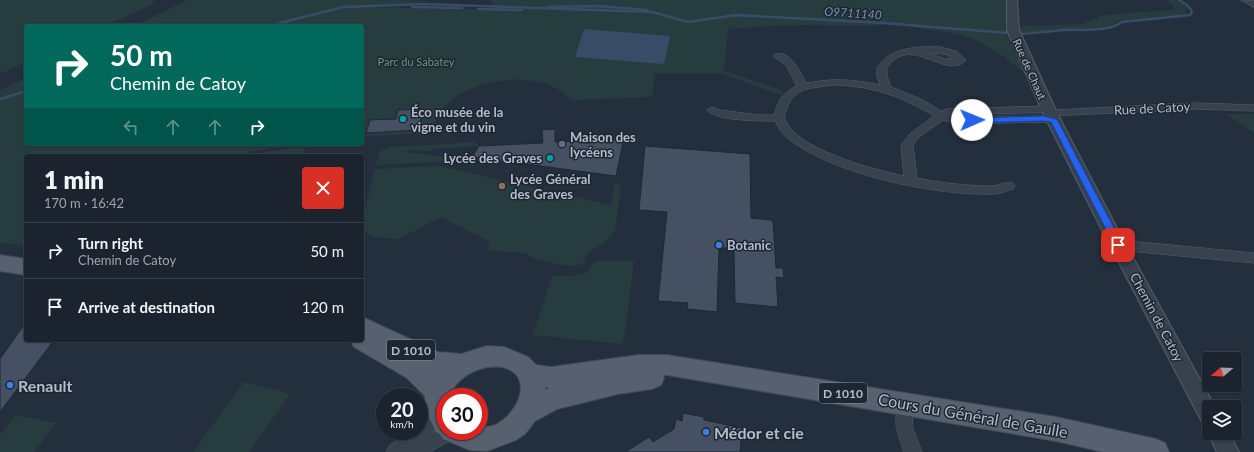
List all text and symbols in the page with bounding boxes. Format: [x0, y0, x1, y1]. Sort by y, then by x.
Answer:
water label: O9711140 [824, 4, 882, 22]
street label: Rue de Chaut [1011, 37, 1049, 101]
text: 50 m [110, 38, 173, 72]
icon: right [44, 40, 96, 92]
park label: Parc du Sabatey [377, 55, 455, 68]
text: Chemin de Catoy [110, 72, 246, 94]
street label: Rue de Catoy [1113, 98, 1191, 118]
position arrow [951, 99, 993, 141]
place label: Éco musée de la vigne et du vin [411, 104, 503, 135]
marker: Éco musée de la vigne et du vin [398, 114, 408, 124]
icon: left [120, 116, 142, 138]
icon: ahead [162, 116, 184, 138]
icon: ahead [204, 116, 226, 138]
icon: right [246, 116, 268, 138]
place label: Maison des lycéens [570, 129, 636, 160]
marker: Maison des lycéens [557, 139, 567, 149]
place label: Lycée des Graves [444, 150, 542, 166]
marker: Lycée des Graves [545, 153, 555, 163]
text: 1 min [44, 165, 104, 194]
button: close [302, 167, 344, 209]
place label: Lycée Général des Graves [510, 171, 591, 202]
marker: Lycée Général des Graves [497, 181, 507, 191]
text: 170 m · 16:42 [44, 195, 124, 211]
pin [1101, 228, 1135, 262]
text: Turn right [78, 234, 143, 252]
icon: arrive [1107, 234, 1129, 256]
place label: Botanic [727, 237, 772, 253]
icon: right [44, 240, 66, 262]
marker: Botanic [714, 240, 724, 250]
text: 50 m [310, 242, 344, 260]
text: Chemin de Catoy [78, 252, 176, 268]
street label: Chemin de Catoy [1127, 270, 1187, 364]
icon: arrive [44, 296, 66, 318]
text: Arrive at destination [78, 298, 215, 316]
text: 120 m [302, 298, 344, 316]
road number: D 1010 [387, 340, 435, 360]
north arrow [1202, 352, 1242, 392]
map controls [1202, 352, 1242, 440]
place label: Renault [18, 376, 72, 395]
marker: Renault [5, 380, 15, 390]
road number: D 1010 [819, 383, 867, 403]
speed limit sign: 30 [436, 388, 488, 440]
street label: Cours du Général de Gaulle [877, 389, 1069, 441]
text: 20 [390, 397, 414, 421]
button: layers [1202, 400, 1242, 440]
text: km/h [390, 418, 414, 430]
place label: Médor et cie [714, 423, 804, 442]
marker: Médor et cie [701, 427, 711, 437]

